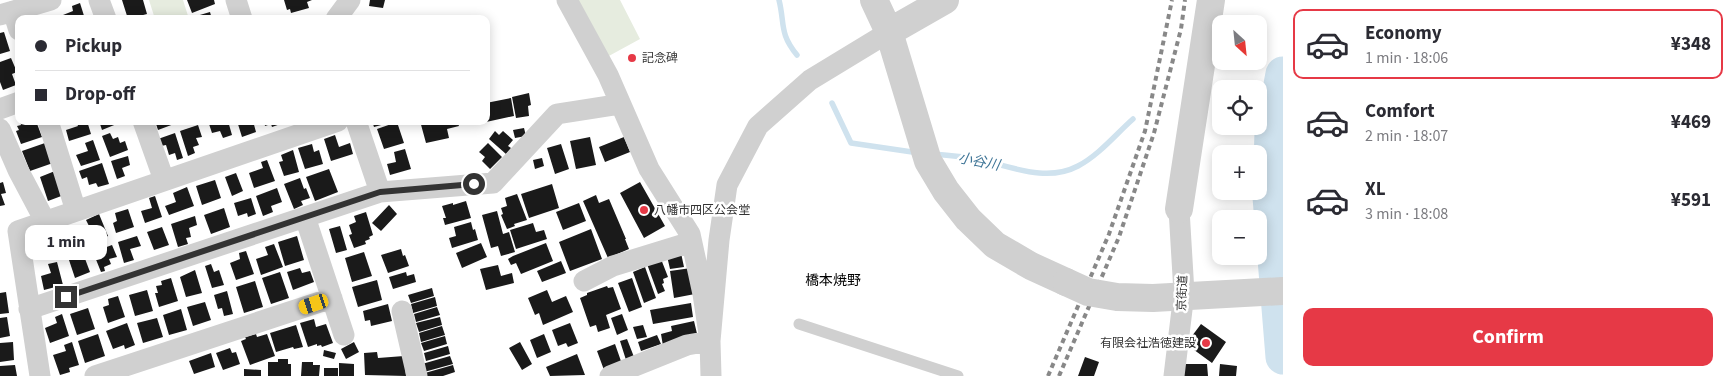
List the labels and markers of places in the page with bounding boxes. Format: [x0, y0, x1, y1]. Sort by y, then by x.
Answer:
place label: 記念碑 [642, 50, 678, 67]
marker: 記念碑 [626, 52, 638, 64]
place label: 八幡市四区公会堂 [654, 202, 750, 219]
marker: 八幡市四区公会堂 [638, 204, 650, 216]
place label: 有限会社浩徳建設 [1100, 335, 1196, 352]
marker: 有限会社浩徳建設 [1200, 337, 1212, 349]

